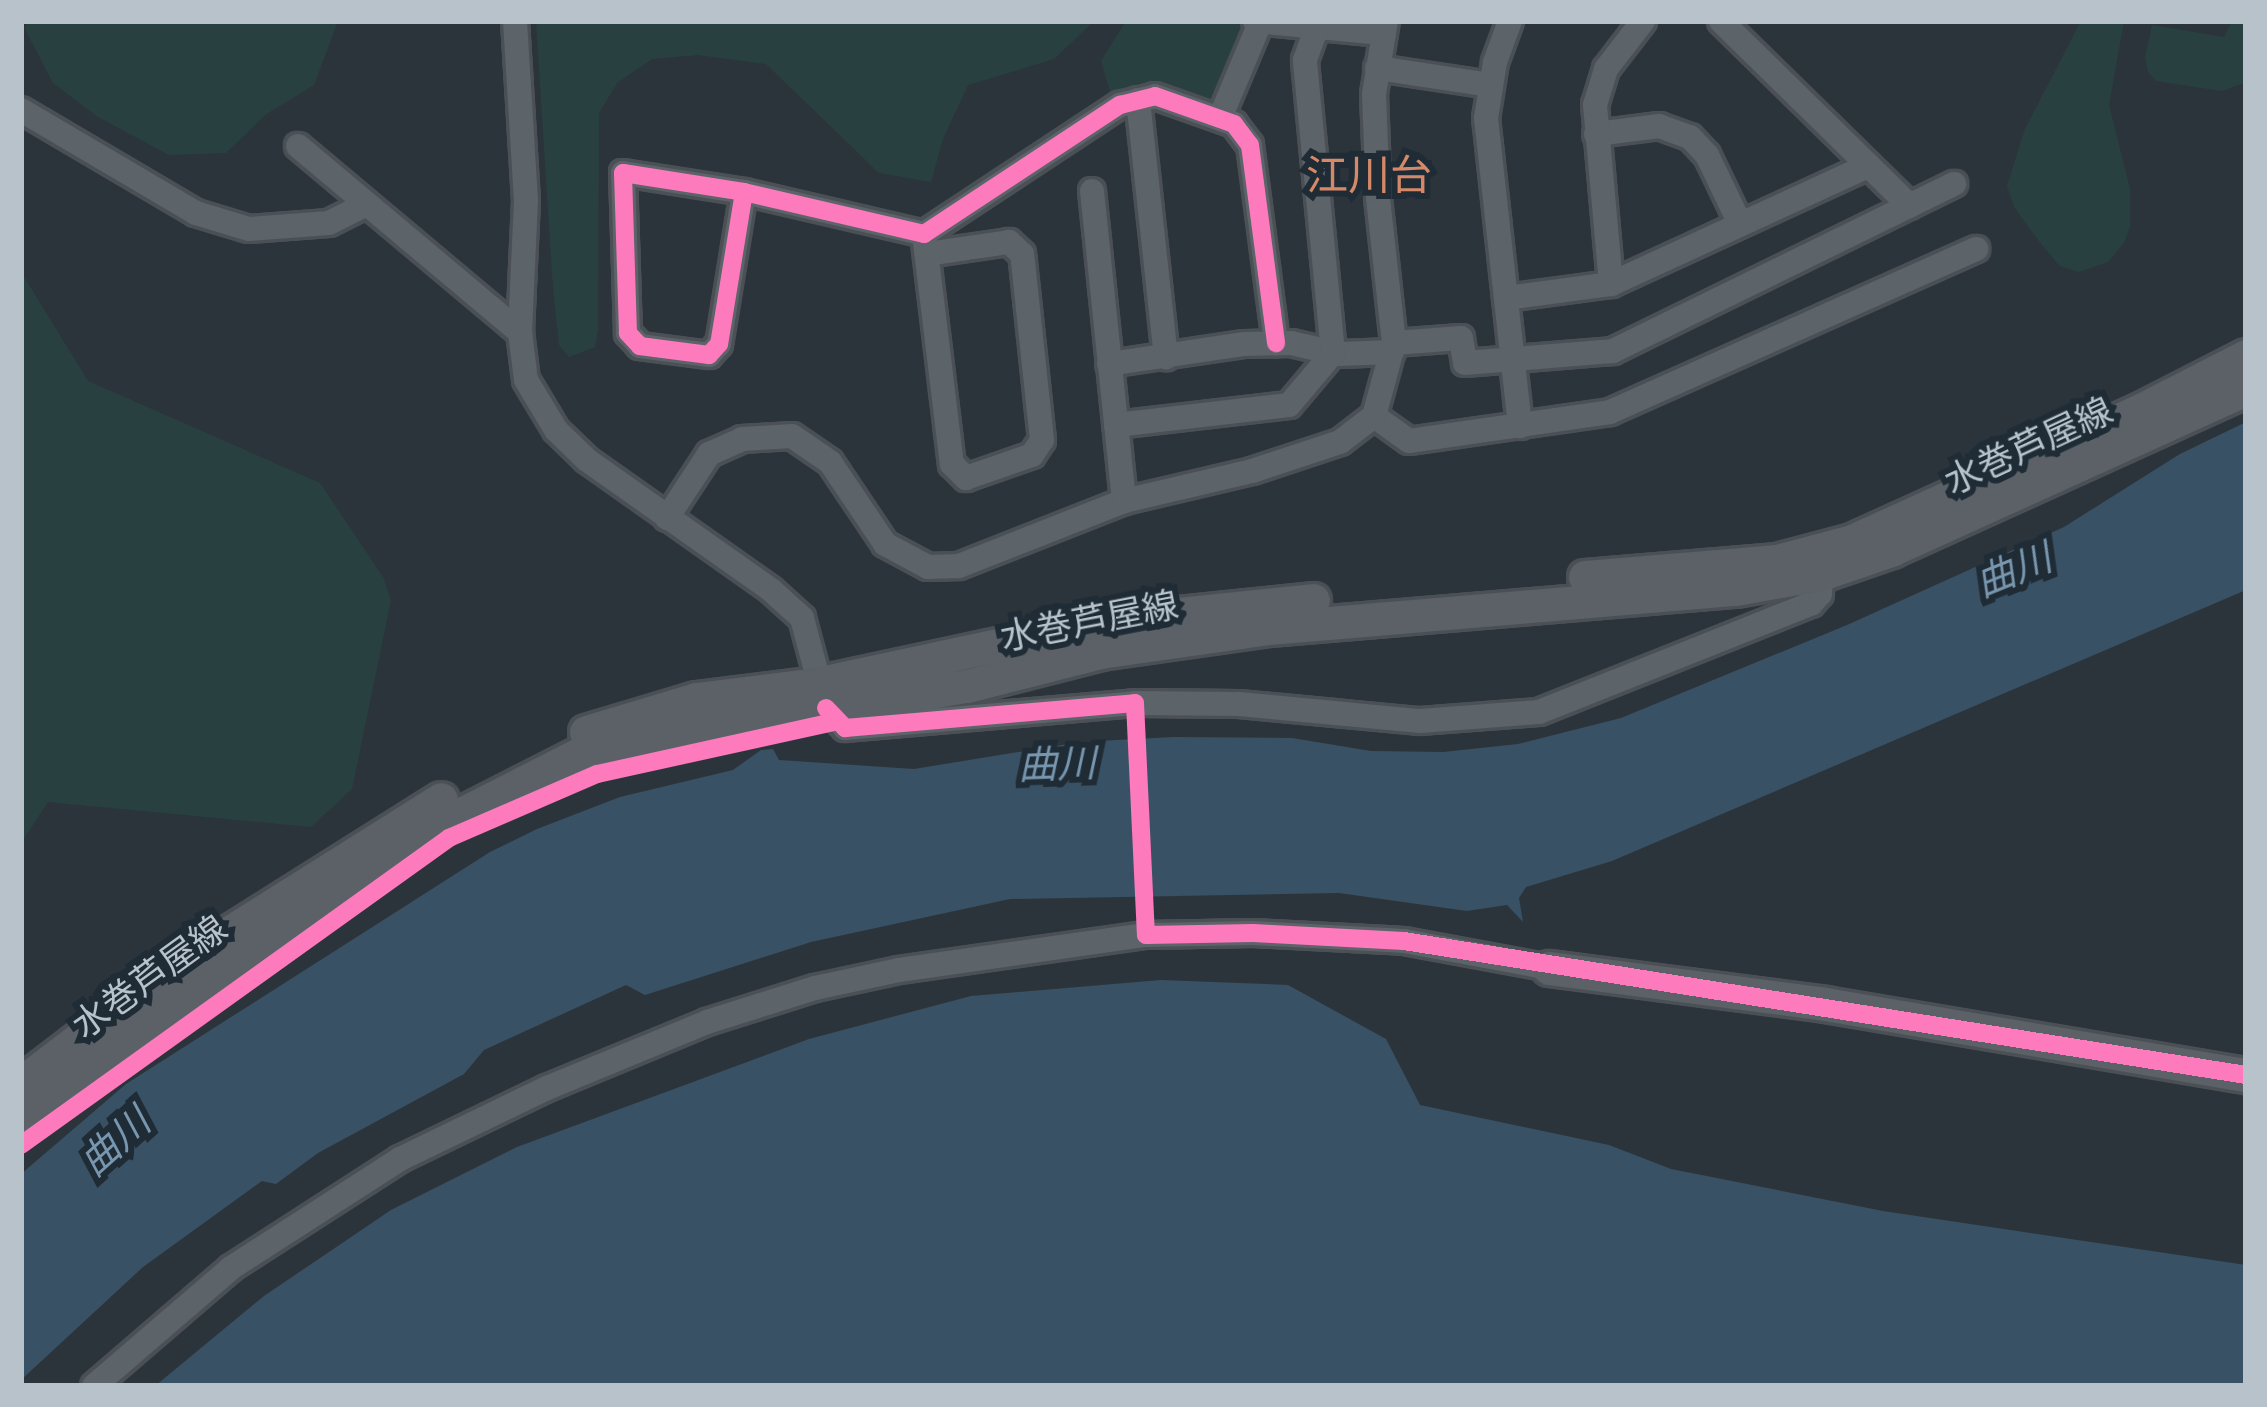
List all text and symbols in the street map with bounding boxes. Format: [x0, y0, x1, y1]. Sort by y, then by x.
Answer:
district label: 江川台 [1306, 149, 1432, 199]
street label: 水巻芦屋線 [1937, 387, 2119, 503]
water label: 曲川 [1968, 533, 2058, 605]
street label: 水巻芦屋線 [997, 582, 1181, 658]
water label: 曲川 [1017, 738, 1097, 788]
street label: 水巻芦屋線 [63, 906, 235, 1046]
water label: 曲川 [69, 1098, 159, 1184]

